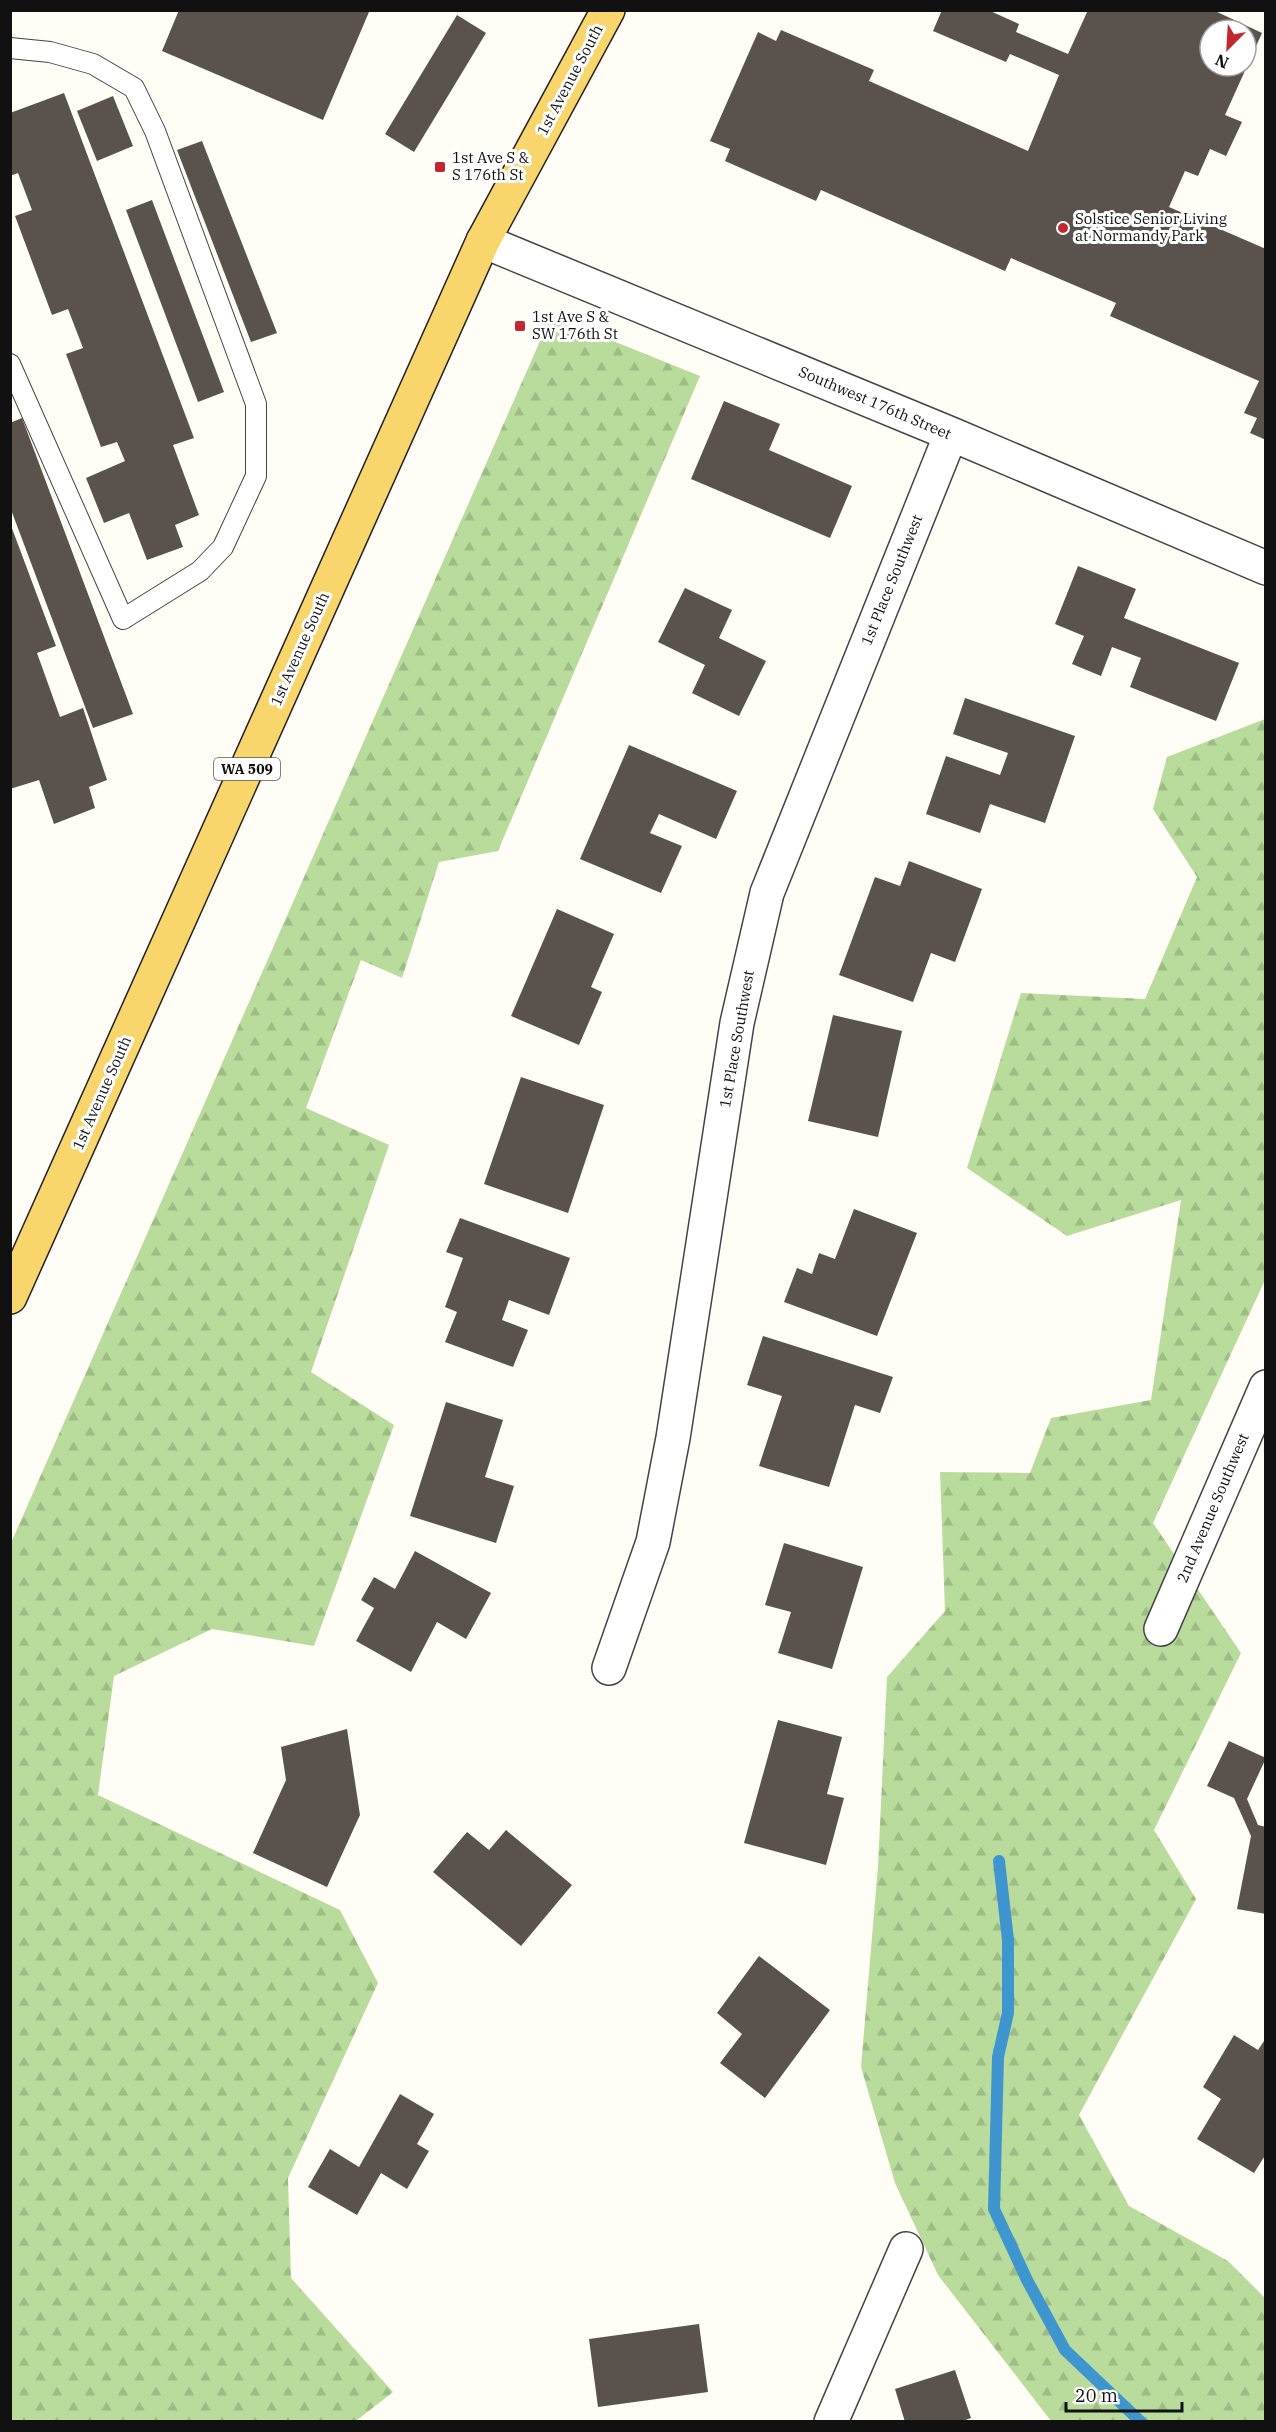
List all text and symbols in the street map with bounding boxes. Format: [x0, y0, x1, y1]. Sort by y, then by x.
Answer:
north arrow [1198, 18, 1258, 78]
street label: 1st Avenue South [532, 21, 607, 138]
text: N [1212, 50, 1232, 73]
place label: 1st Ave S & S 176th St [452, 148, 530, 184]
marker: 1st Ave S & S 176th St [433, 160, 447, 174]
place label: Solstice Senior Living at Normandy Park [1075, 209, 1227, 245]
marker: Solstice Senior Living at Normandy Park [1056, 221, 1070, 235]
place label: 1st Ave S & SW 176th St [532, 307, 618, 343]
marker: 1st Ave S & SW 176th St [513, 319, 527, 333]
street label: Southwest 176th Street [796, 362, 954, 443]
street label: 1st Place Southwest [857, 512, 926, 648]
street label: 1st Avenue South [266, 589, 333, 709]
road number: WA 509 [214, 758, 280, 780]
street label: 1st Place Southwest [715, 969, 758, 1109]
street label: 1st Avenue South [68, 1033, 135, 1153]
street label: 2nd Avenue Southwest [1172, 1430, 1253, 1585]
scale bar [1066, 2375, 1182, 2413]
text: 20 m [1075, 2384, 1118, 2407]

